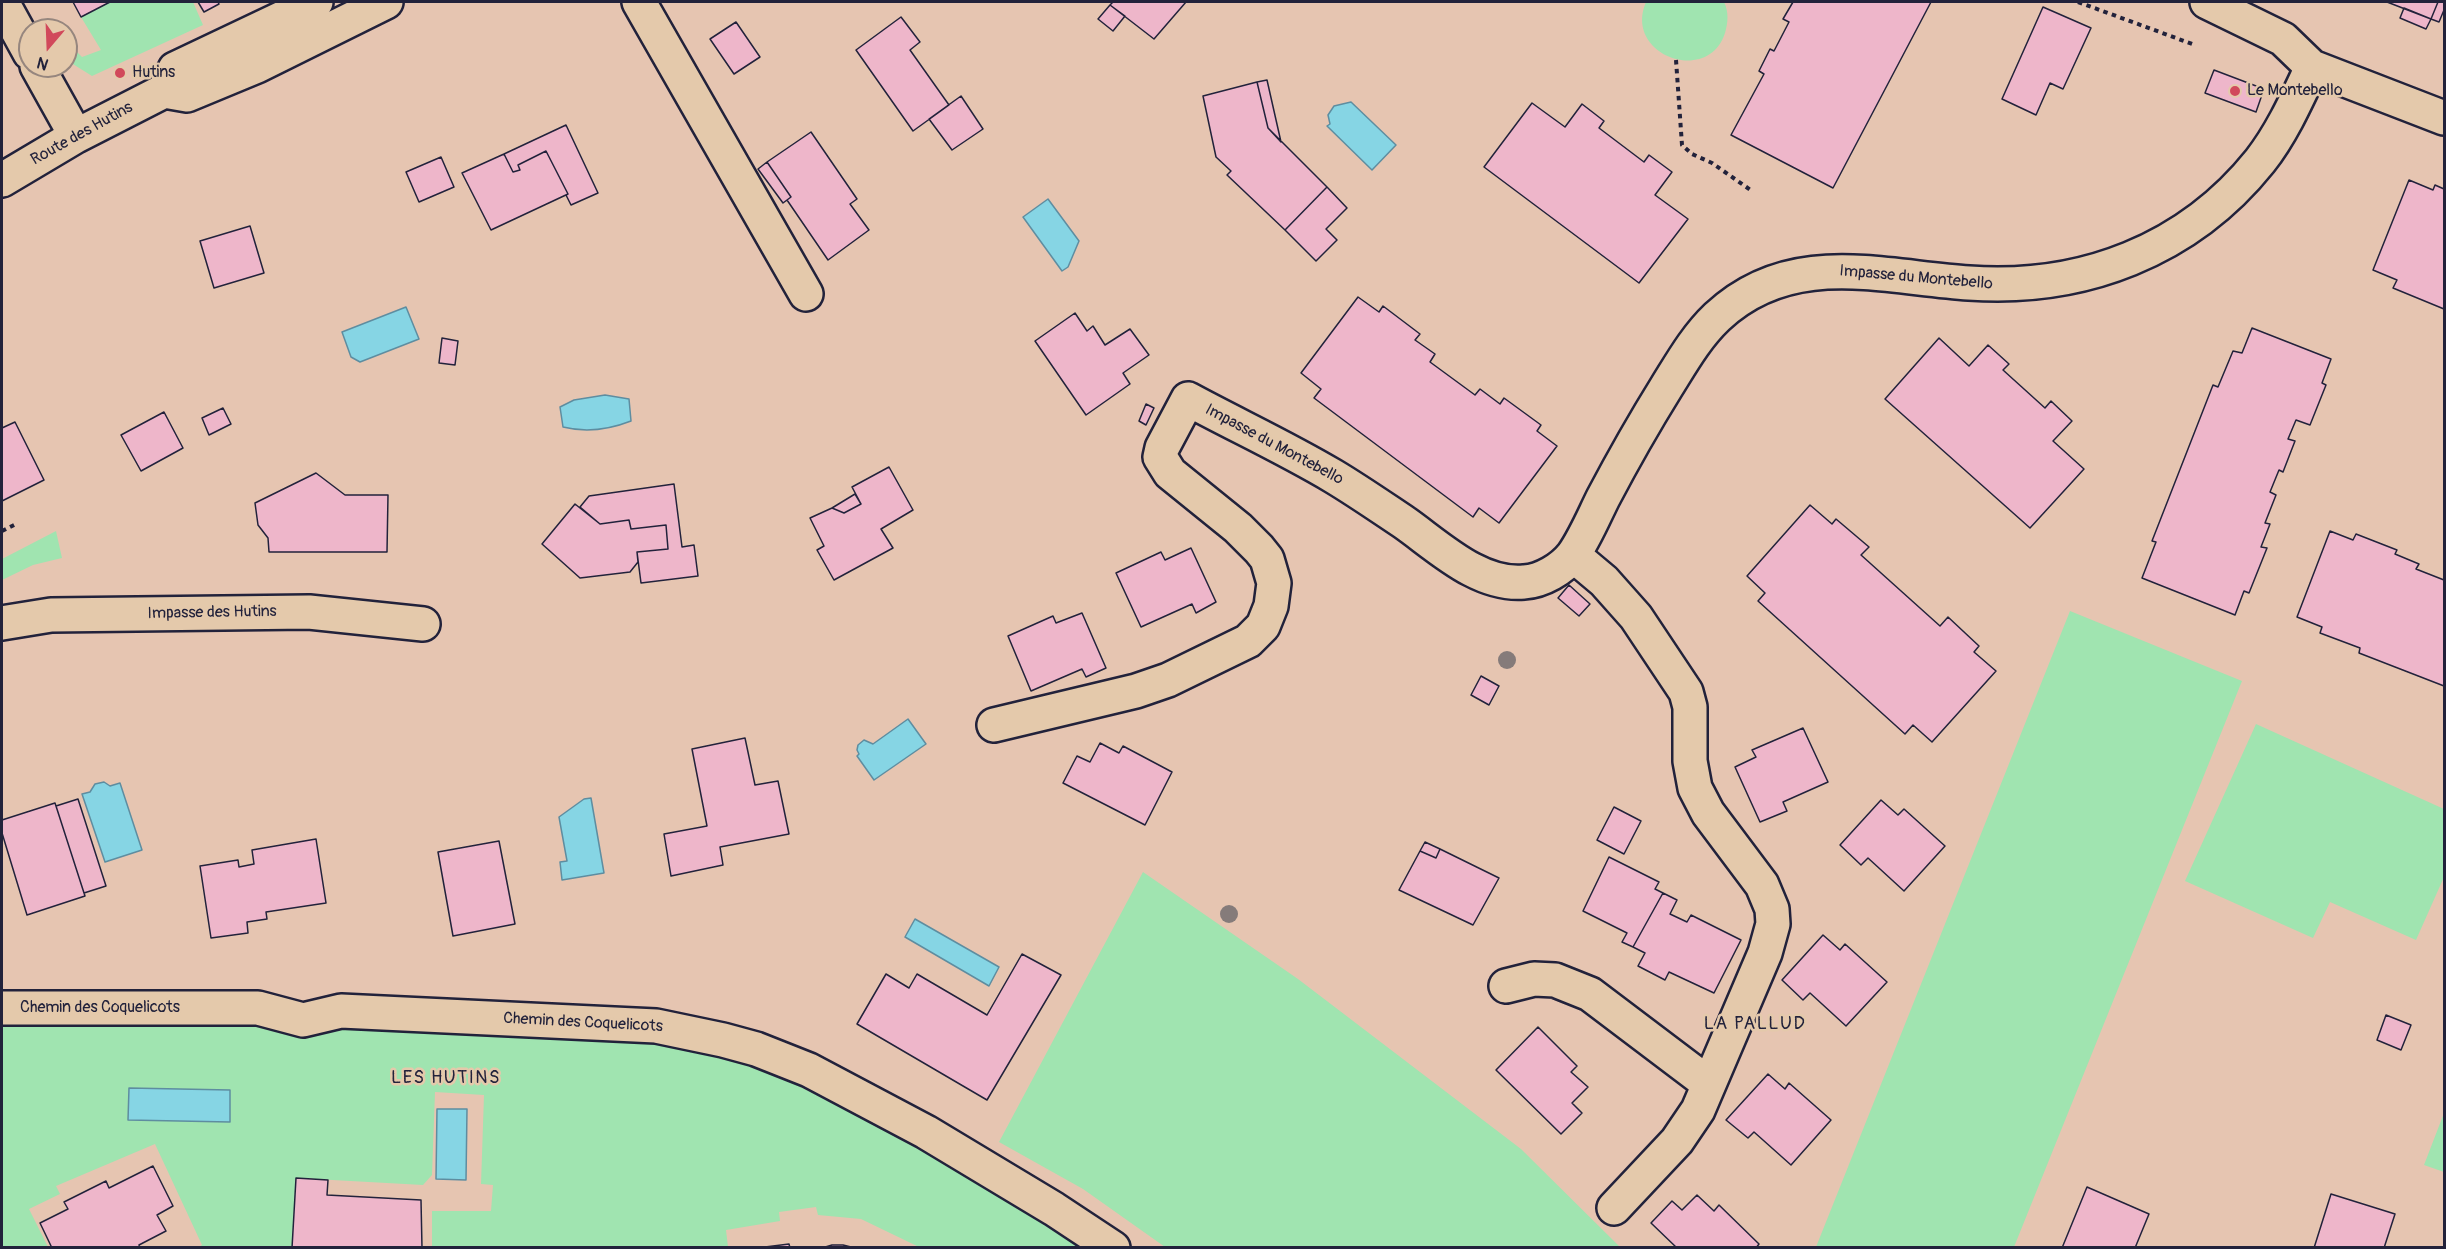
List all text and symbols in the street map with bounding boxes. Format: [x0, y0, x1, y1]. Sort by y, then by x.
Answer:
north arrow [18, 18, 78, 78]
text: N [34, 52, 51, 74]
place label: Hutins [132, 63, 175, 83]
marker: Hutins [113, 66, 127, 80]
place label: Le Montebello [2247, 81, 2343, 101]
marker: Le Montebello [2228, 84, 2242, 98]
street label: Route des Hutins [28, 98, 136, 170]
street label: Impasse du Montebello [1839, 262, 1993, 294]
street label: Impasse du Montebello [1202, 400, 1346, 490]
street label: Impasse des Hutins [147, 602, 277, 624]
street label: Chemin des Coquelicots [20, 998, 180, 1018]
street label: Chemin des Coquelicots [503, 1009, 663, 1037]
district label: LA PALLUD [1704, 1013, 1806, 1035]
district label: LES HUTINS [391, 1067, 501, 1089]

